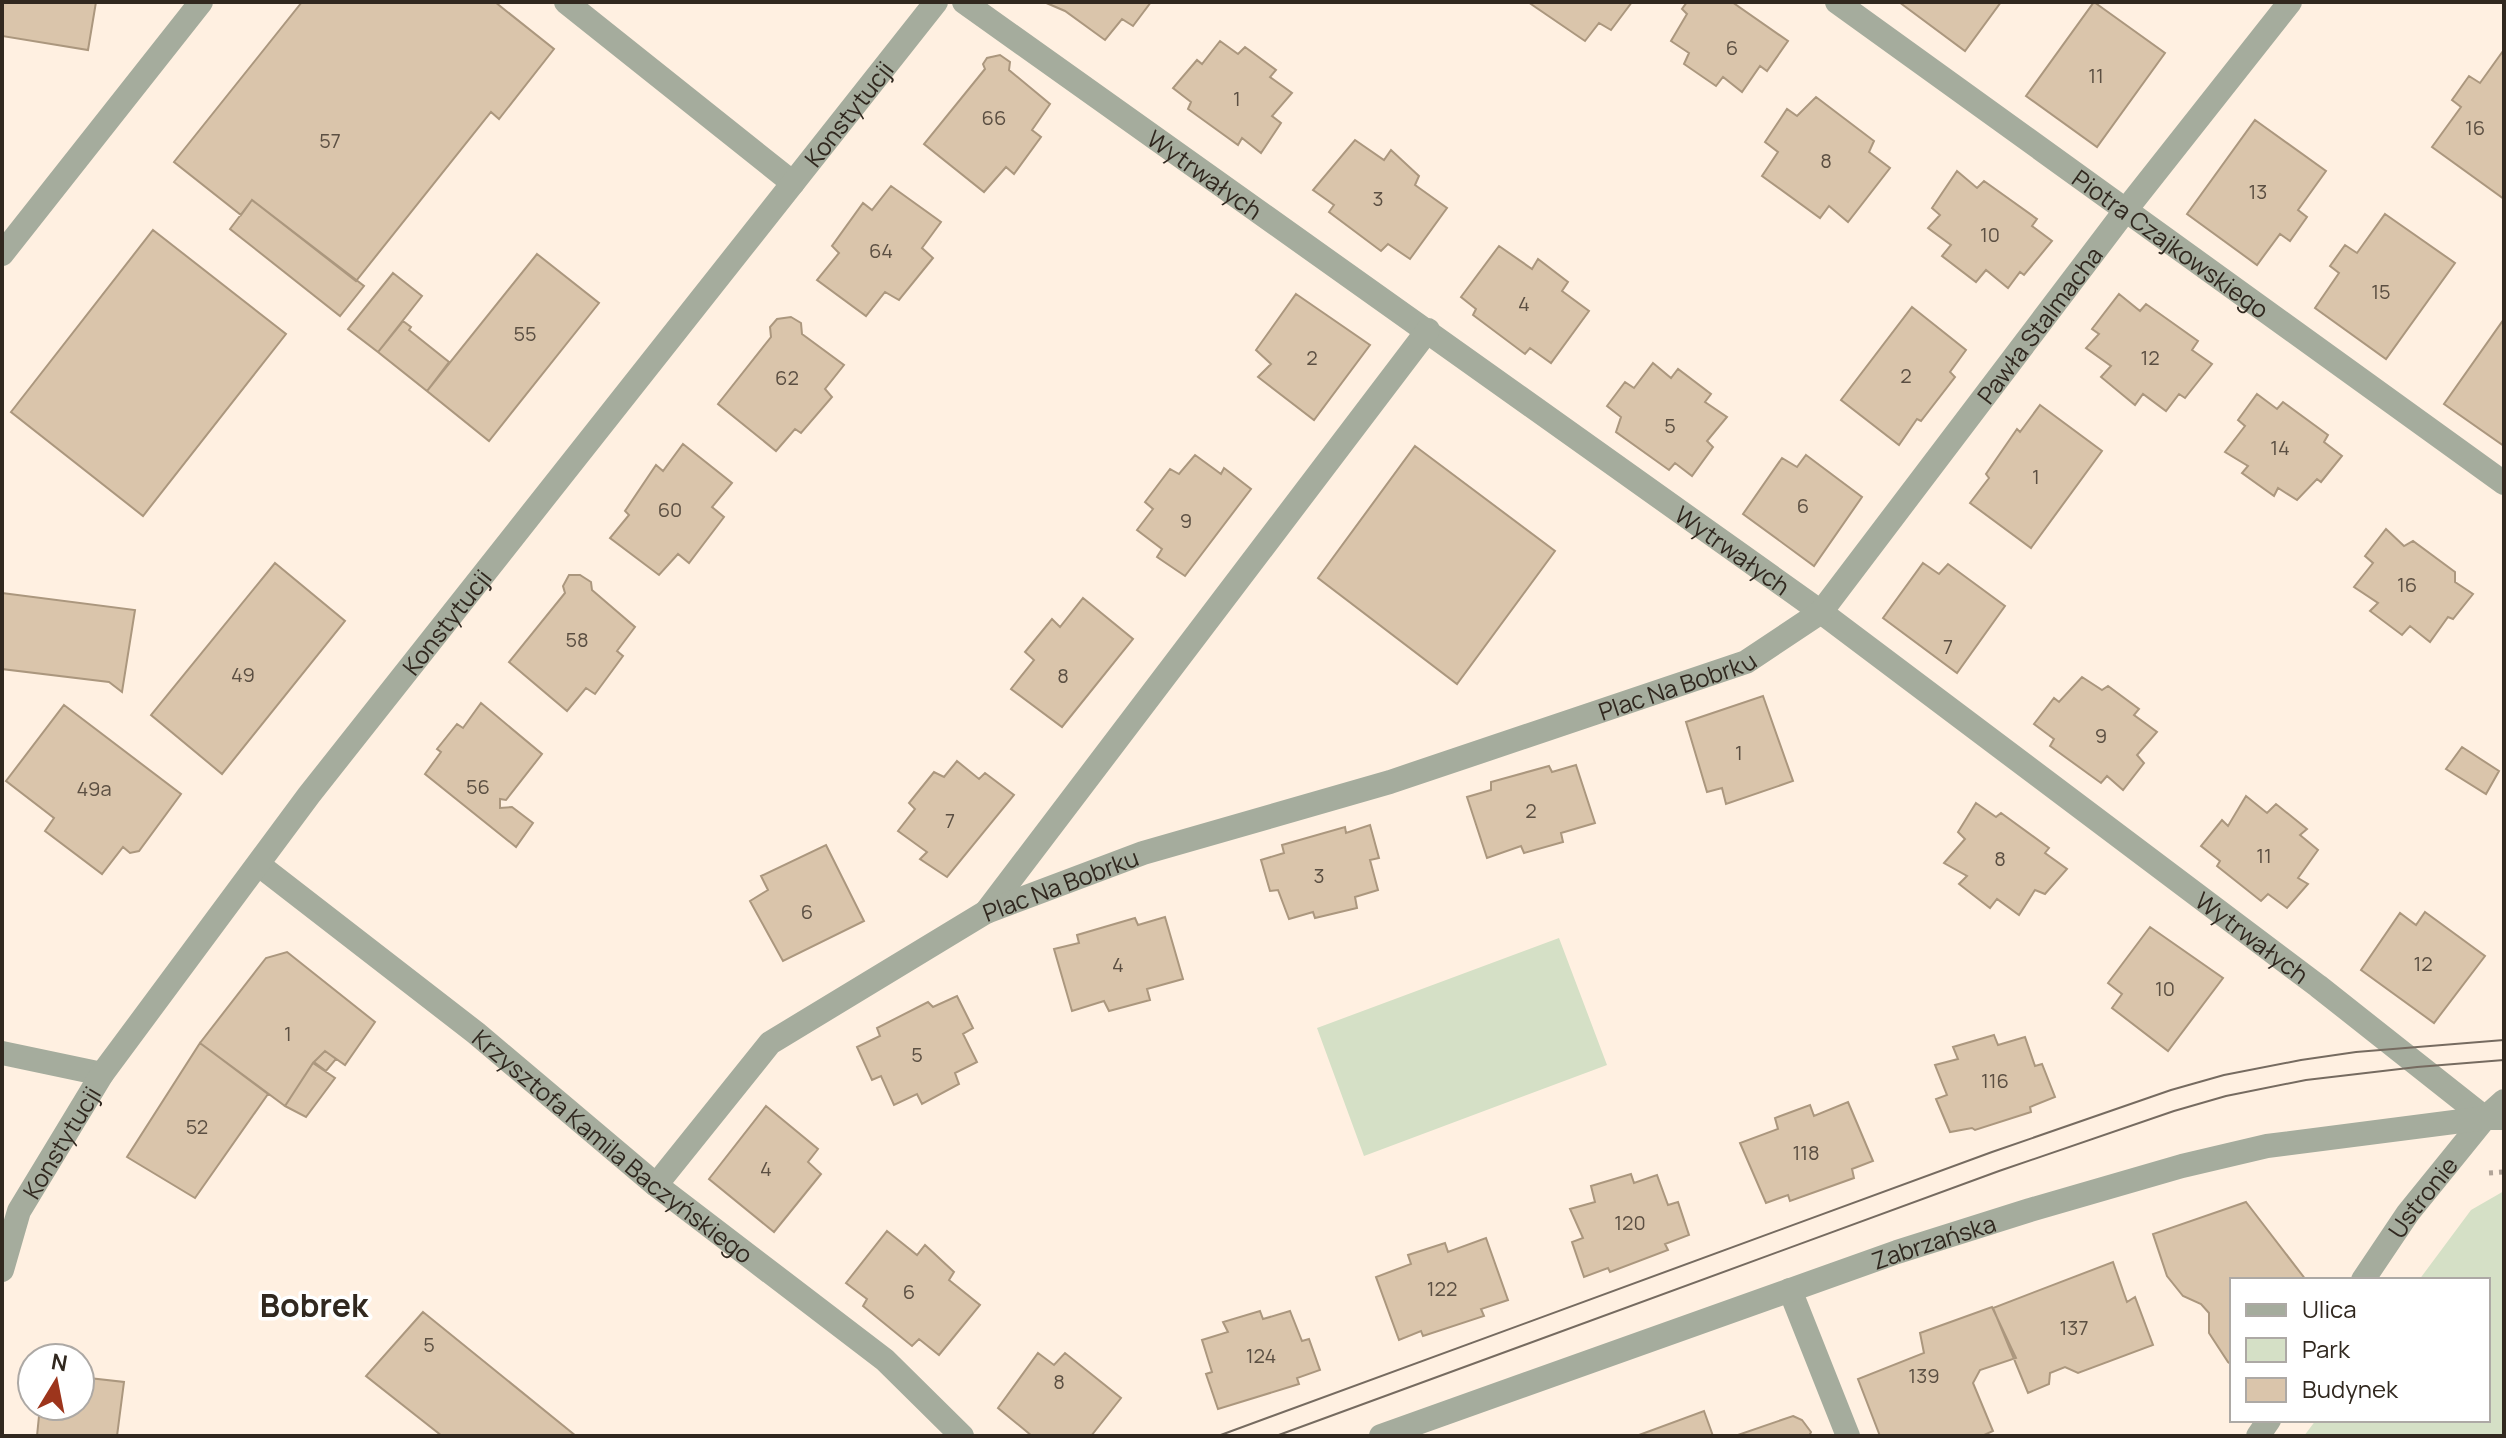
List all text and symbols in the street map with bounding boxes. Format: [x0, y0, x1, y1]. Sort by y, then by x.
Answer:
house number: 6 [1726, 34, 1738, 61]
street label: Konstytucji [796, 54, 900, 173]
house number: 11 [2088, 62, 2104, 89]
house number: 1 [1233, 85, 1241, 112]
house number: 66 [982, 104, 1006, 131]
house number: 16 [2465, 114, 2485, 141]
street label: Wytrwałych [1141, 121, 1269, 226]
house number: 57 [319, 127, 341, 154]
house number: 8 [1820, 147, 1832, 174]
street label: Piotra Czajkowskiego [2066, 161, 2276, 325]
house number: 13 [2249, 178, 2267, 205]
house number: 3 [1372, 185, 1384, 212]
house number: 10 [1980, 221, 2000, 248]
house number: 64 [869, 237, 893, 264]
street label: Pawła Stalmacha [1969, 239, 2109, 410]
house number: 15 [2371, 278, 2391, 305]
house number: 4 [1518, 290, 1530, 317]
house number: 55 [513, 320, 537, 347]
house number: 2 [1306, 344, 1318, 371]
house number: 12 [2140, 344, 2160, 371]
house number: 2 [1900, 362, 1912, 389]
house number: 62 [775, 364, 799, 391]
house number: 5 [1664, 412, 1676, 439]
house number: 14 [2270, 434, 2290, 461]
house number: 1 [2032, 463, 2040, 490]
house number: 6 [1797, 492, 1809, 519]
house number: 60 [658, 496, 682, 523]
street label: Wytrwałych [1669, 497, 1797, 602]
house number: 9 [1180, 507, 1192, 534]
street label: Konstytucji [394, 562, 498, 681]
house number: 16 [2397, 571, 2417, 598]
house number: 58 [565, 626, 589, 653]
house number: 7 [1943, 633, 1953, 660]
street label: Plac Na Bobrku [1594, 643, 1763, 727]
house number: 49 [231, 661, 255, 688]
house number: 8 [1057, 662, 1069, 689]
house number: 9 [2095, 722, 2107, 749]
house number: 1 [1735, 739, 1743, 766]
house number: 56 [466, 773, 490, 800]
house number: 49a [76, 775, 112, 802]
house number: 2 [1525, 797, 1537, 824]
house number: 7 [945, 807, 955, 834]
street label: Plac Na Bobrku [978, 840, 1143, 928]
house number: 11 [2256, 842, 2272, 869]
house number: 8 [1994, 845, 2006, 872]
house number: 3 [1313, 862, 1325, 889]
street label: Wytrwałych [2189, 883, 2316, 990]
house number: 6 [801, 898, 813, 925]
house number: 12 [2413, 950, 2433, 977]
house number: 4 [1112, 951, 1124, 978]
house number: 10 [2155, 975, 2175, 1002]
house number: 1 [284, 1020, 292, 1047]
street label: Krzysztofa Kamila Baczyńskiego [466, 1021, 760, 1270]
house number: 5 [911, 1041, 923, 1068]
house number: 116 [1981, 1067, 2009, 1094]
street label: Konstytucji [14, 1080, 108, 1205]
house number: 52 [186, 1113, 208, 1140]
house number: 118 [1792, 1139, 1820, 1166]
street label: Ustronie [2380, 1149, 2464, 1244]
house number: 4 [760, 1155, 772, 1182]
street label: Zabrzańska [1867, 1205, 2000, 1276]
house number: 120 [1614, 1209, 1646, 1236]
house number: 122 [1427, 1275, 1457, 1302]
house number: 6 [903, 1278, 915, 1305]
legend [2230, 1278, 2490, 1422]
district label: Bobrek [260, 1283, 369, 1327]
text: Ulica [2302, 1292, 2357, 1325]
house number: 137 [2060, 1314, 2088, 1341]
house number: 5 [423, 1331, 435, 1358]
text: Park [2302, 1332, 2351, 1365]
north arrow [16, 1342, 96, 1422]
house number: 124 [1246, 1342, 1276, 1369]
text: N [49, 1346, 70, 1378]
house number: 139 [1908, 1362, 1940, 1389]
house number: 8 [1053, 1368, 1065, 1395]
text: Budynek [2302, 1372, 2399, 1405]

